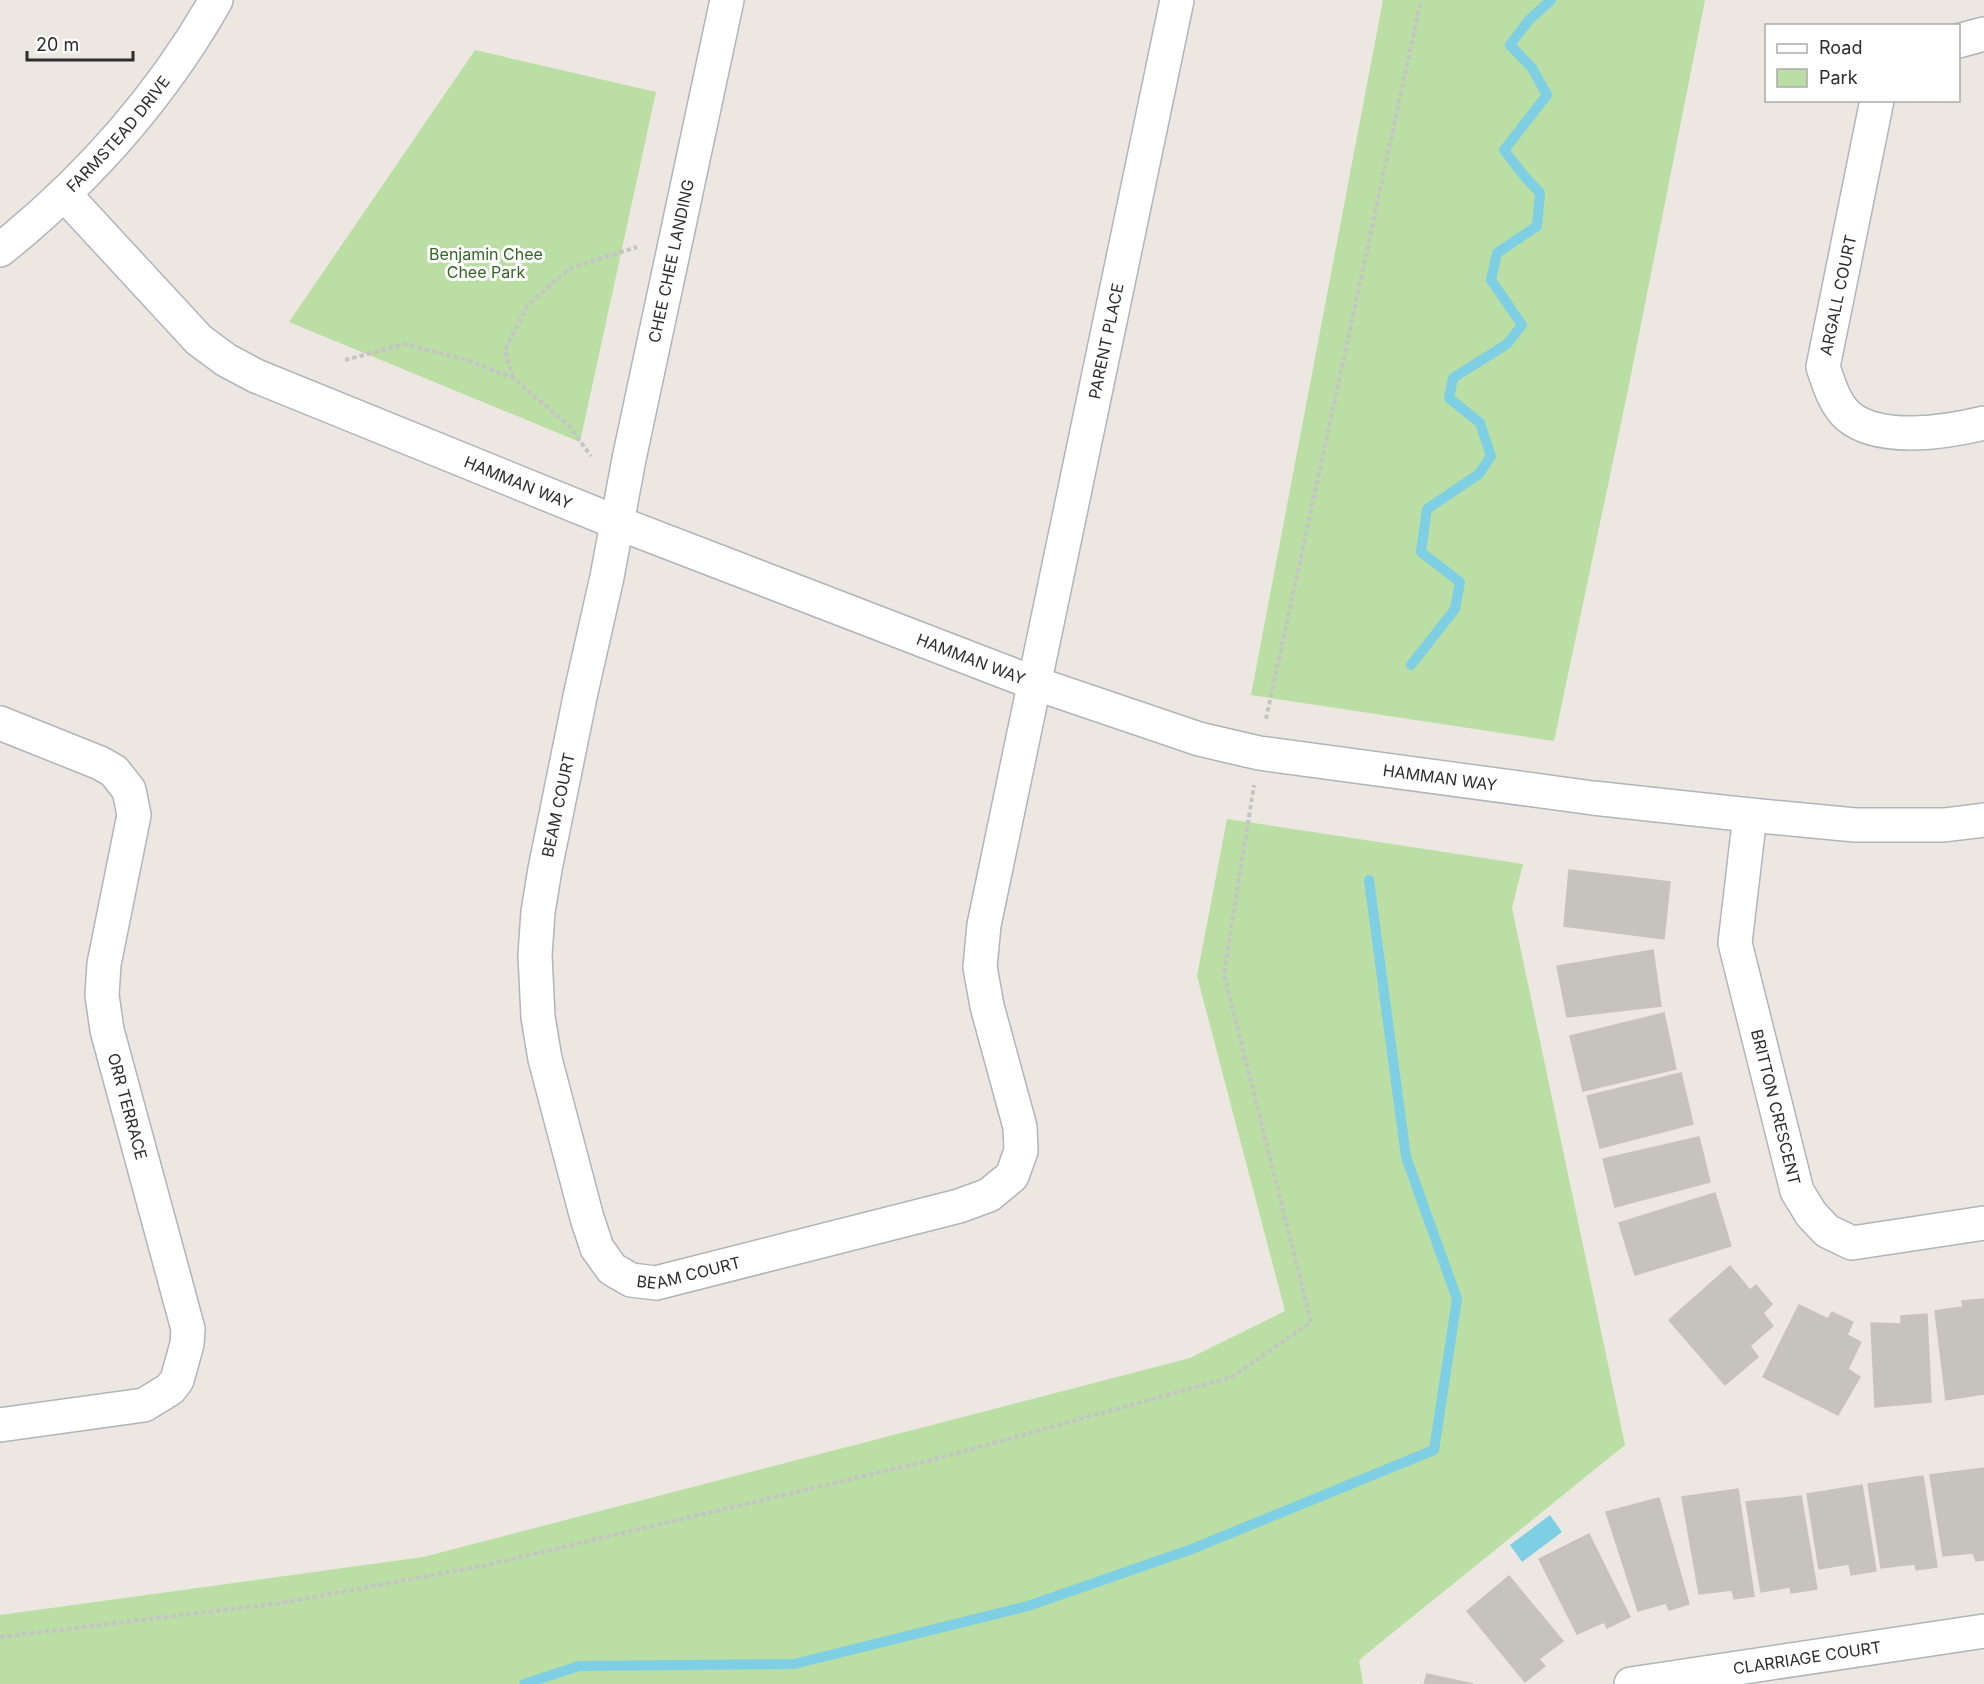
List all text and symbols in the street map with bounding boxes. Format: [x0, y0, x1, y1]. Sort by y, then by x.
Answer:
scale bar [27, 24, 134, 62]
legend [1765, 24, 1960, 102]
text: 20 m [36, 34, 79, 55]
text: Road [1819, 37, 1862, 58]
text: Park [1819, 67, 1858, 88]
street label: FARMSTEAD DRIVE [62, 72, 174, 196]
street label: CHEE CHEE LANDING [644, 177, 698, 345]
street label: ARGALL COURT [1815, 233, 1861, 357]
park label: Benjamin Chee Chee Park [429, 244, 543, 282]
street label: PARENT PLACE [1084, 281, 1128, 401]
street label: HAMMAN WAY [461, 452, 575, 513]
street label: HAMMAN WAY [914, 629, 1028, 689]
street label: BEAM COURT [537, 751, 579, 859]
street label: HAMMAN WAY [1382, 760, 1499, 795]
street label: BRITTON CRESCENT [1747, 1027, 1805, 1187]
street label: ORR TERRACE [104, 1051, 152, 1162]
street label: BEAM COURT [635, 1252, 743, 1293]
street label: CLARRIAGE COURT [1732, 1637, 1883, 1679]

